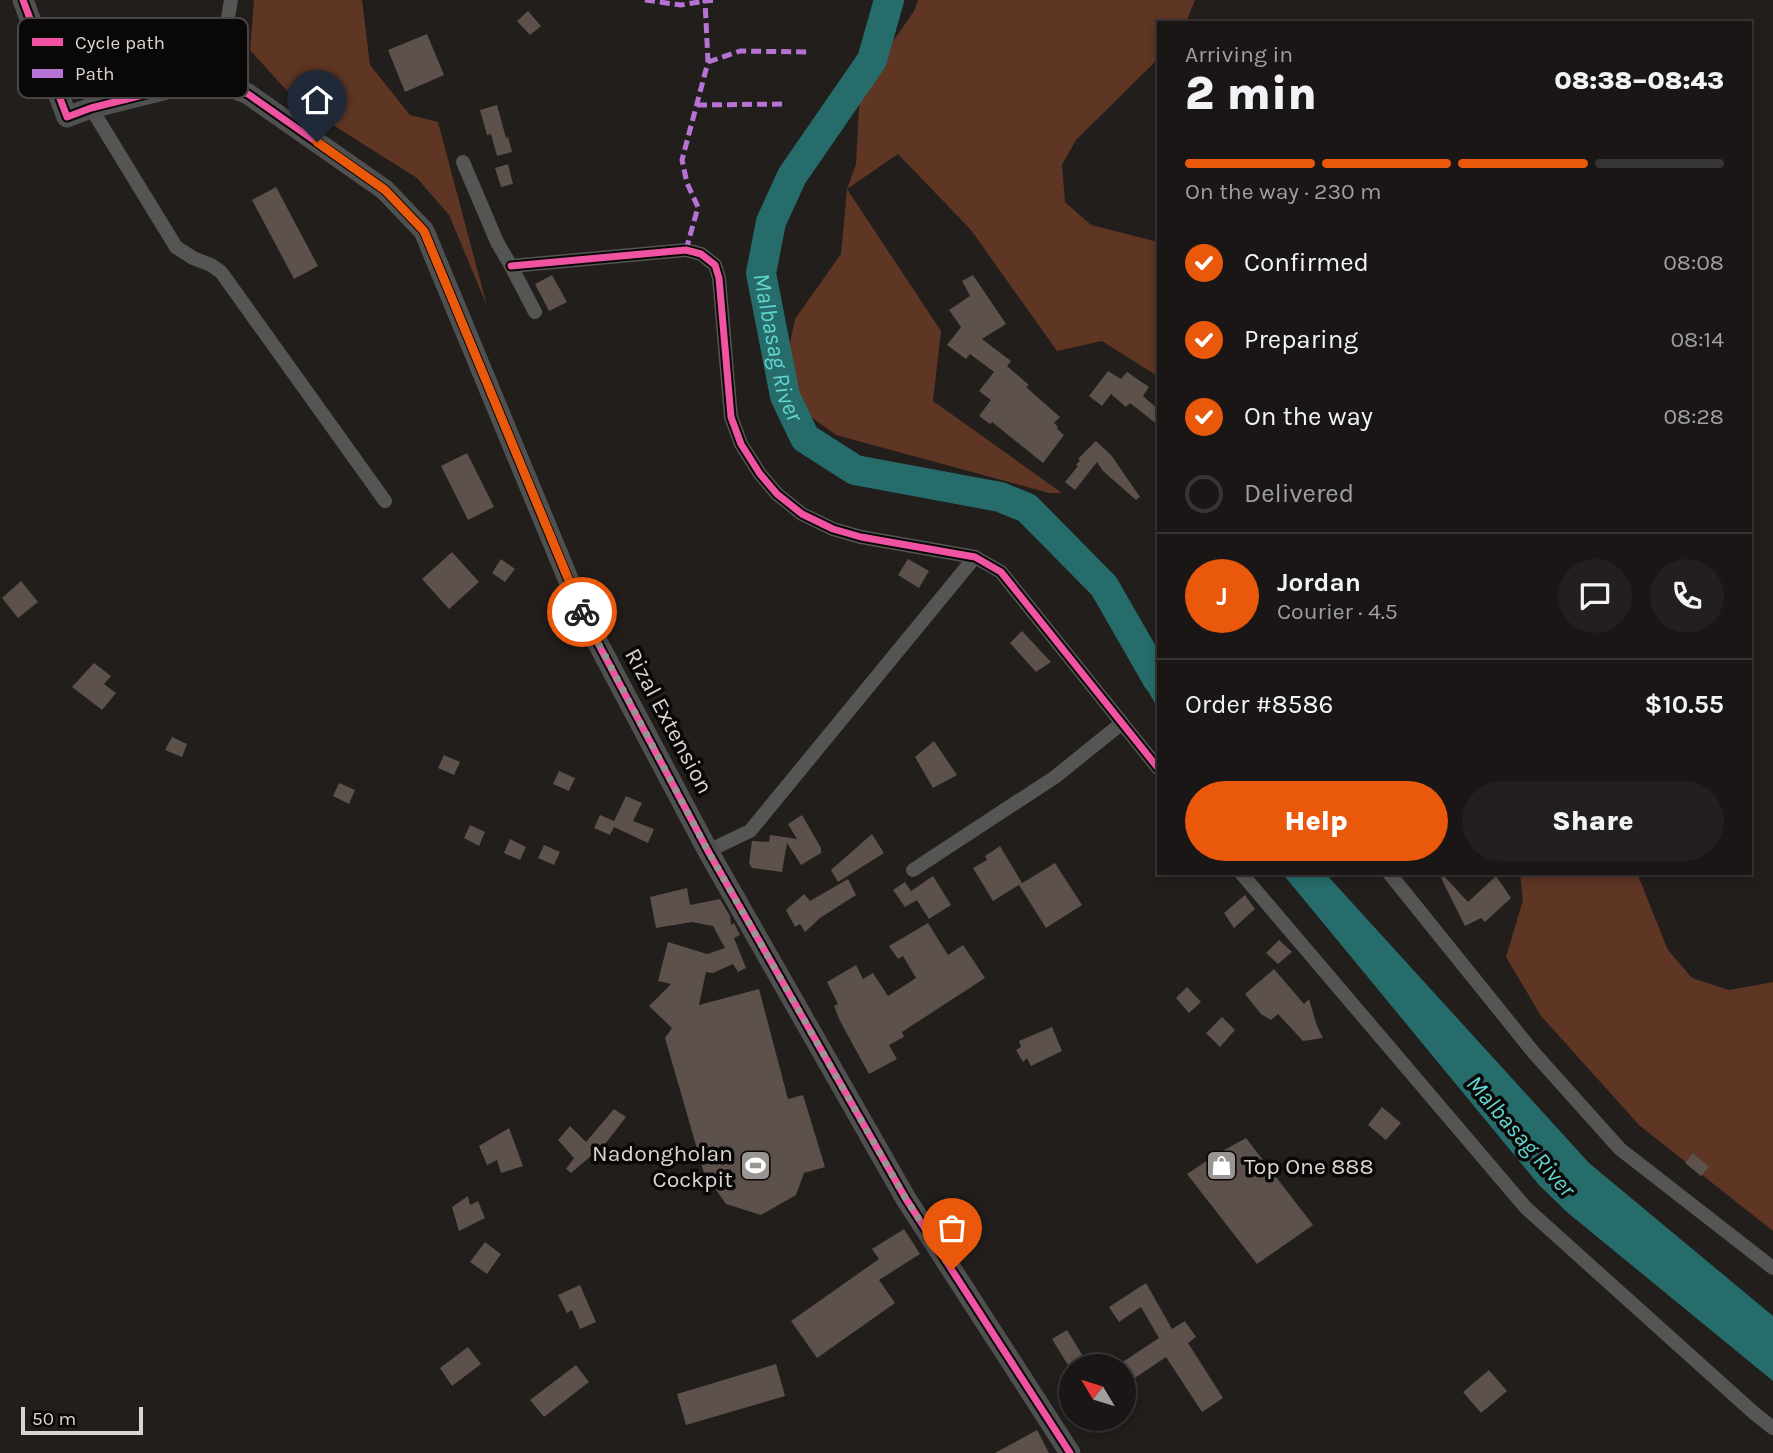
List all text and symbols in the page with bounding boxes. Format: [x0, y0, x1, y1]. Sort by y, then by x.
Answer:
legend [18, 18, 248, 98]
text: Cycle path [75, 32, 165, 54]
text: Arriving in [1185, 41, 1293, 68]
text: Path [75, 63, 115, 85]
text: 08:38–08:43 [1554, 65, 1724, 96]
text: 2 min [1185, 67, 1317, 121]
pin [287, 70, 347, 142]
icon: home [298, 81, 336, 119]
text: On the way · 230 m [1185, 178, 1382, 205]
icon: check [1185, 244, 1223, 282]
text: Confirmed [1244, 247, 1369, 278]
text: 08:08 [1663, 249, 1724, 276]
water label: Malbasag River [747, 271, 810, 427]
icon: check [1185, 321, 1223, 359]
text: Preparing [1244, 324, 1358, 355]
text: 08:14 [1670, 326, 1724, 353]
icon: check [1185, 398, 1223, 436]
text: On the way [1244, 401, 1373, 432]
text: 08:28 [1663, 403, 1724, 430]
text: Delivered [1244, 478, 1354, 509]
button: chat [1558, 559, 1632, 633]
button: phone [1650, 559, 1724, 633]
text: Jordan [1277, 567, 1361, 598]
courier [547, 577, 617, 647]
text: J [1216, 581, 1228, 612]
icon: bike [563, 593, 601, 631]
text: Courier · 4.5 [1277, 598, 1398, 625]
street label: Rizal Extension [619, 644, 719, 798]
text: Order #8586 [1185, 689, 1333, 720]
text: $10.55 [1645, 689, 1724, 720]
button: Help [1185, 781, 1448, 861]
button: Share [1462, 781, 1724, 861]
water label: Malbasag River [1461, 1070, 1582, 1203]
place label: Nadongholan Cockpit [592, 1140, 733, 1193]
sports icon: Nadongholan Cockpit [739, 1149, 773, 1183]
shop icon: Top One 888 [1204, 1149, 1238, 1183]
place label: Top One 888 [1244, 1153, 1374, 1180]
pin [922, 1198, 982, 1270]
icon: bag [933, 1209, 971, 1247]
north arrow [1059, 1354, 1136, 1432]
map controls [1059, 1354, 1136, 1431]
scale bar [21, 1404, 144, 1436]
text: 50 m [32, 1408, 76, 1430]

